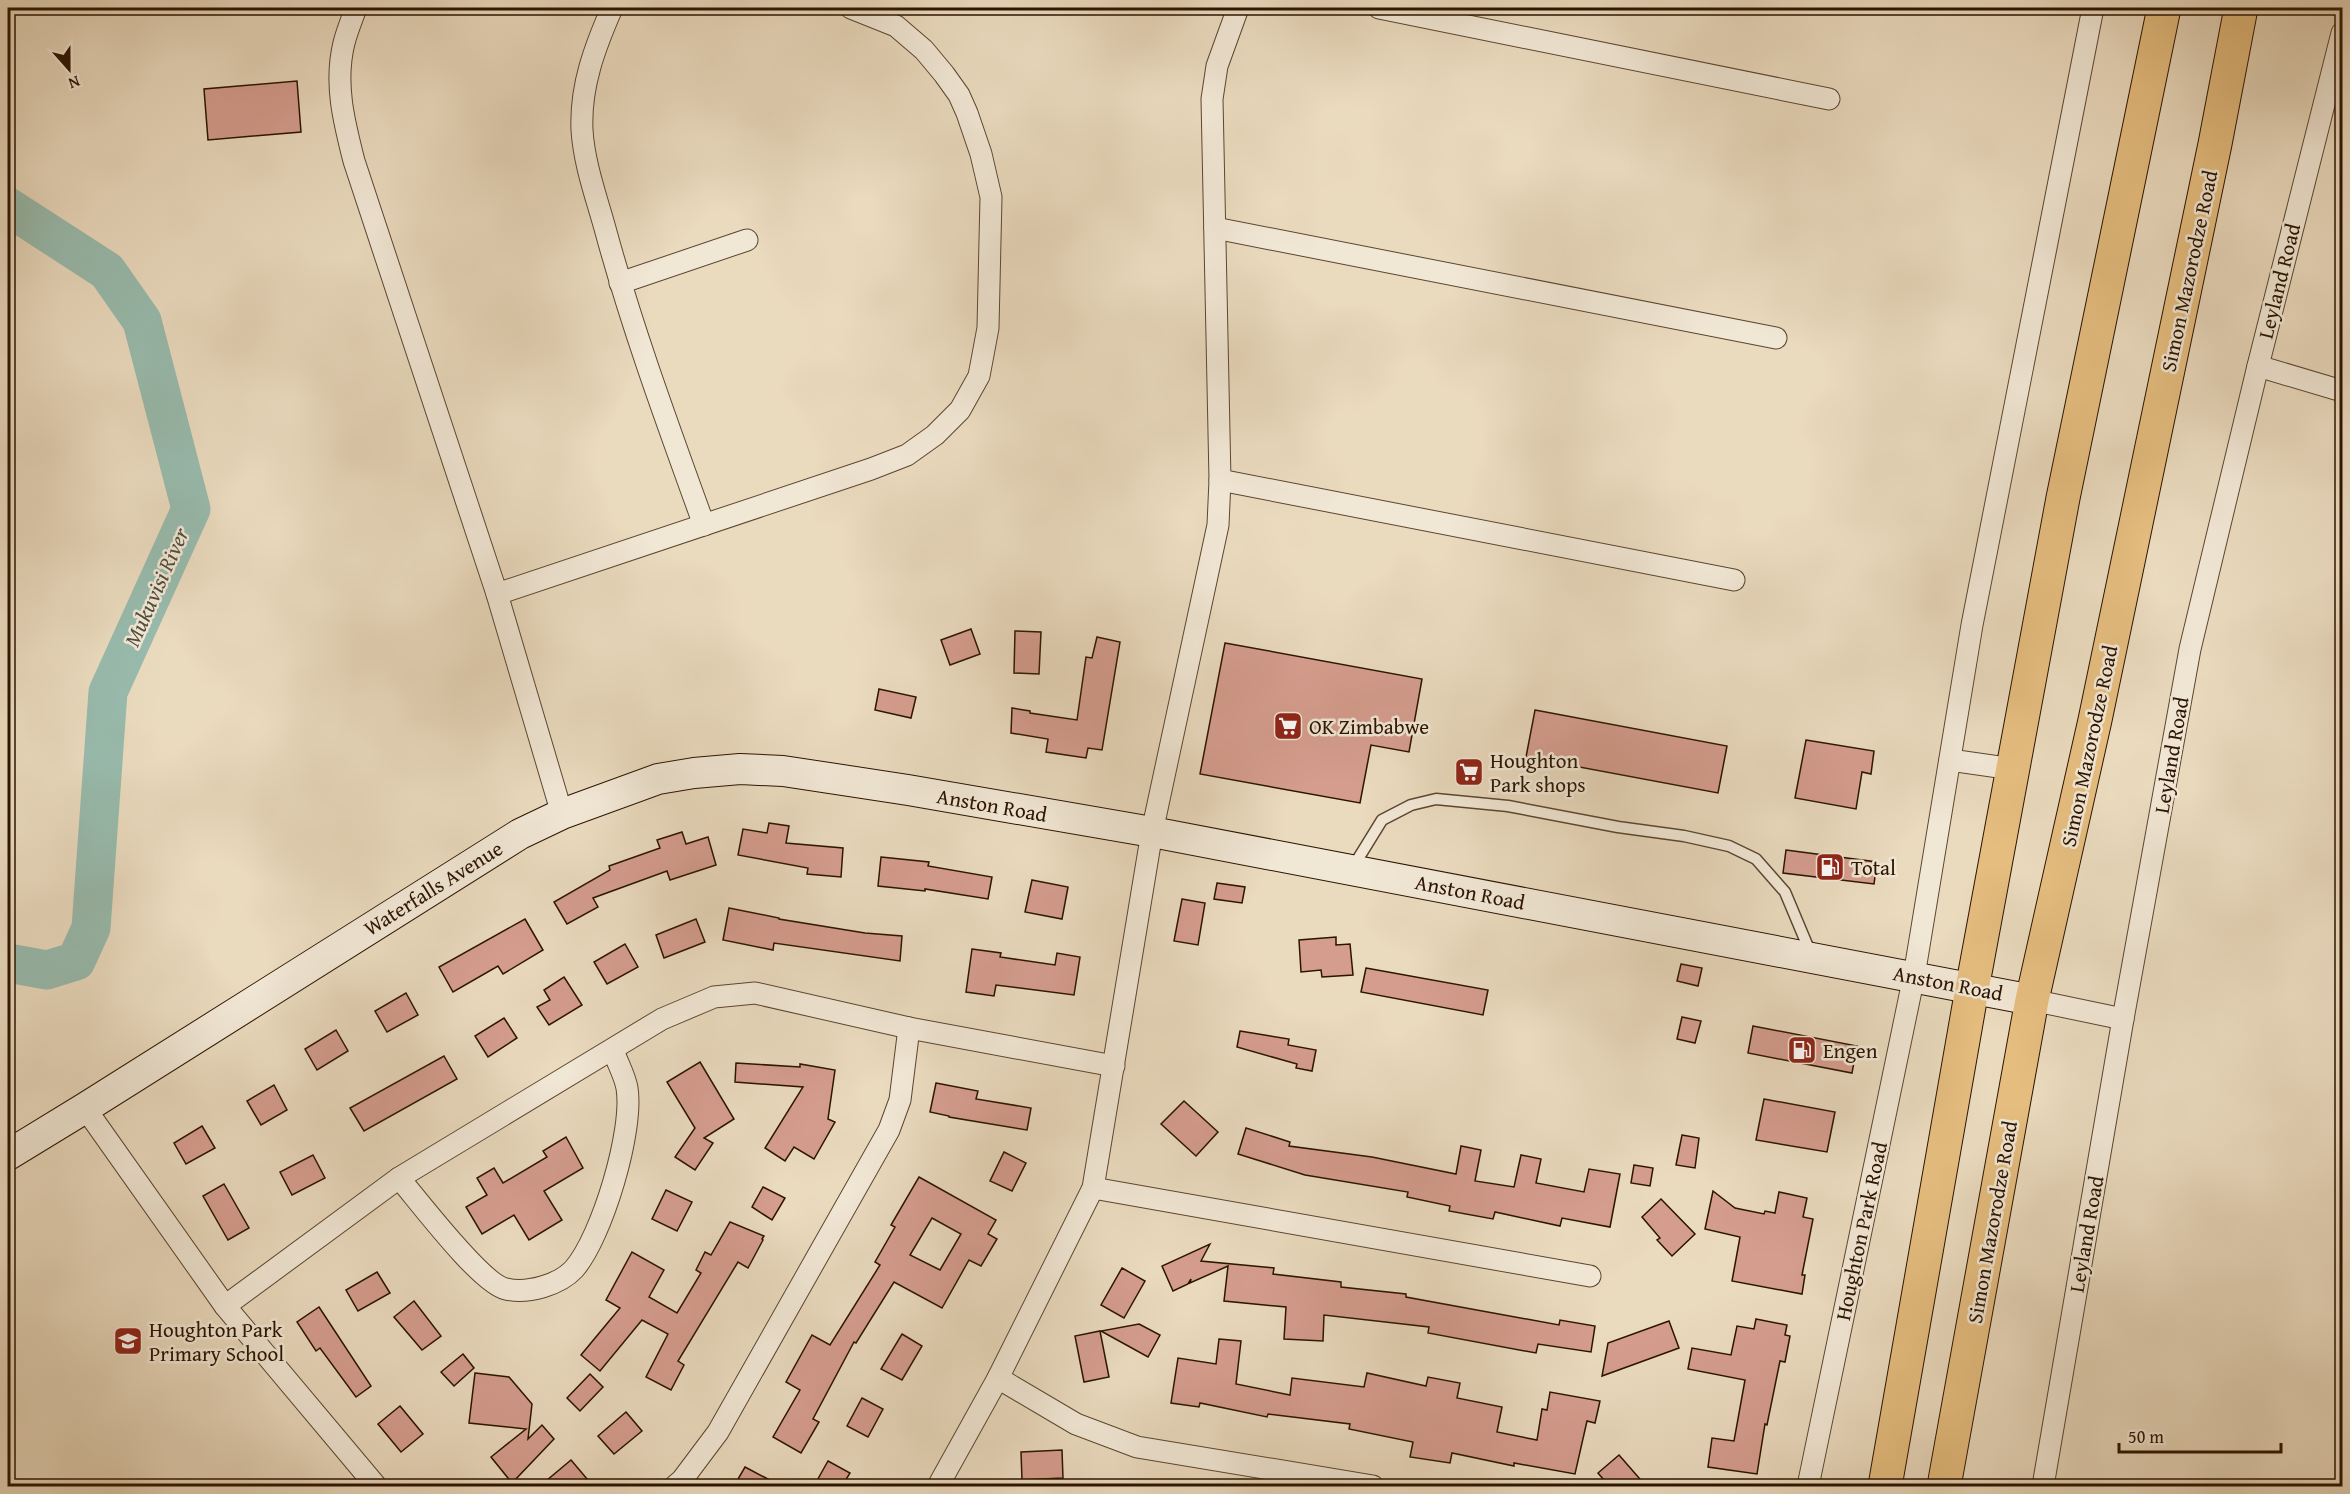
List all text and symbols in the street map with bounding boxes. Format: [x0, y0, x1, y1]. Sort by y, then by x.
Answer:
north arrow [39, 39, 99, 99]
text: N [65, 70, 84, 96]
street label: Simon Mazorodze Road [2152, 167, 2226, 375]
street label: Leyland Road [2250, 219, 2308, 342]
water label: Mukuvisi River [116, 522, 197, 652]
street label: Simon Mazorodze Road [2052, 642, 2126, 850]
street label: Leyland Road [2145, 693, 2197, 816]
supermarket icon: OK Zimbabwe [1272, 710, 1304, 742]
place label: OK Zimbabwe [1309, 711, 1429, 742]
place label: Houghton Park shops [1490, 745, 1586, 800]
supermarket icon: Houghton Park shops [1453, 756, 1485, 788]
street label: Anston Road [934, 780, 1050, 830]
street label: Waterfalls Avenue [357, 833, 509, 943]
fuel station icon: Total [1814, 851, 1846, 883]
place label: Total [1851, 852, 1896, 883]
street label: Anston Road [1412, 866, 1528, 918]
street label: Anston Road [1890, 957, 2006, 1009]
fuel station icon: Engen [1786, 1034, 1818, 1066]
place label: Engen [1823, 1035, 1878, 1066]
street label: Simon Mazorodze Road [1959, 1117, 2025, 1326]
street label: Houghton Park Road [1827, 1138, 1895, 1323]
street label: Leyland Road [2060, 1172, 2112, 1295]
place label: Houghton Park Primary School [149, 1314, 284, 1369]
school or university icon: Houghton Park Primary School [112, 1325, 144, 1357]
scale bar [2119, 1416, 2281, 1454]
text: 50 m [2128, 1423, 2164, 1450]

